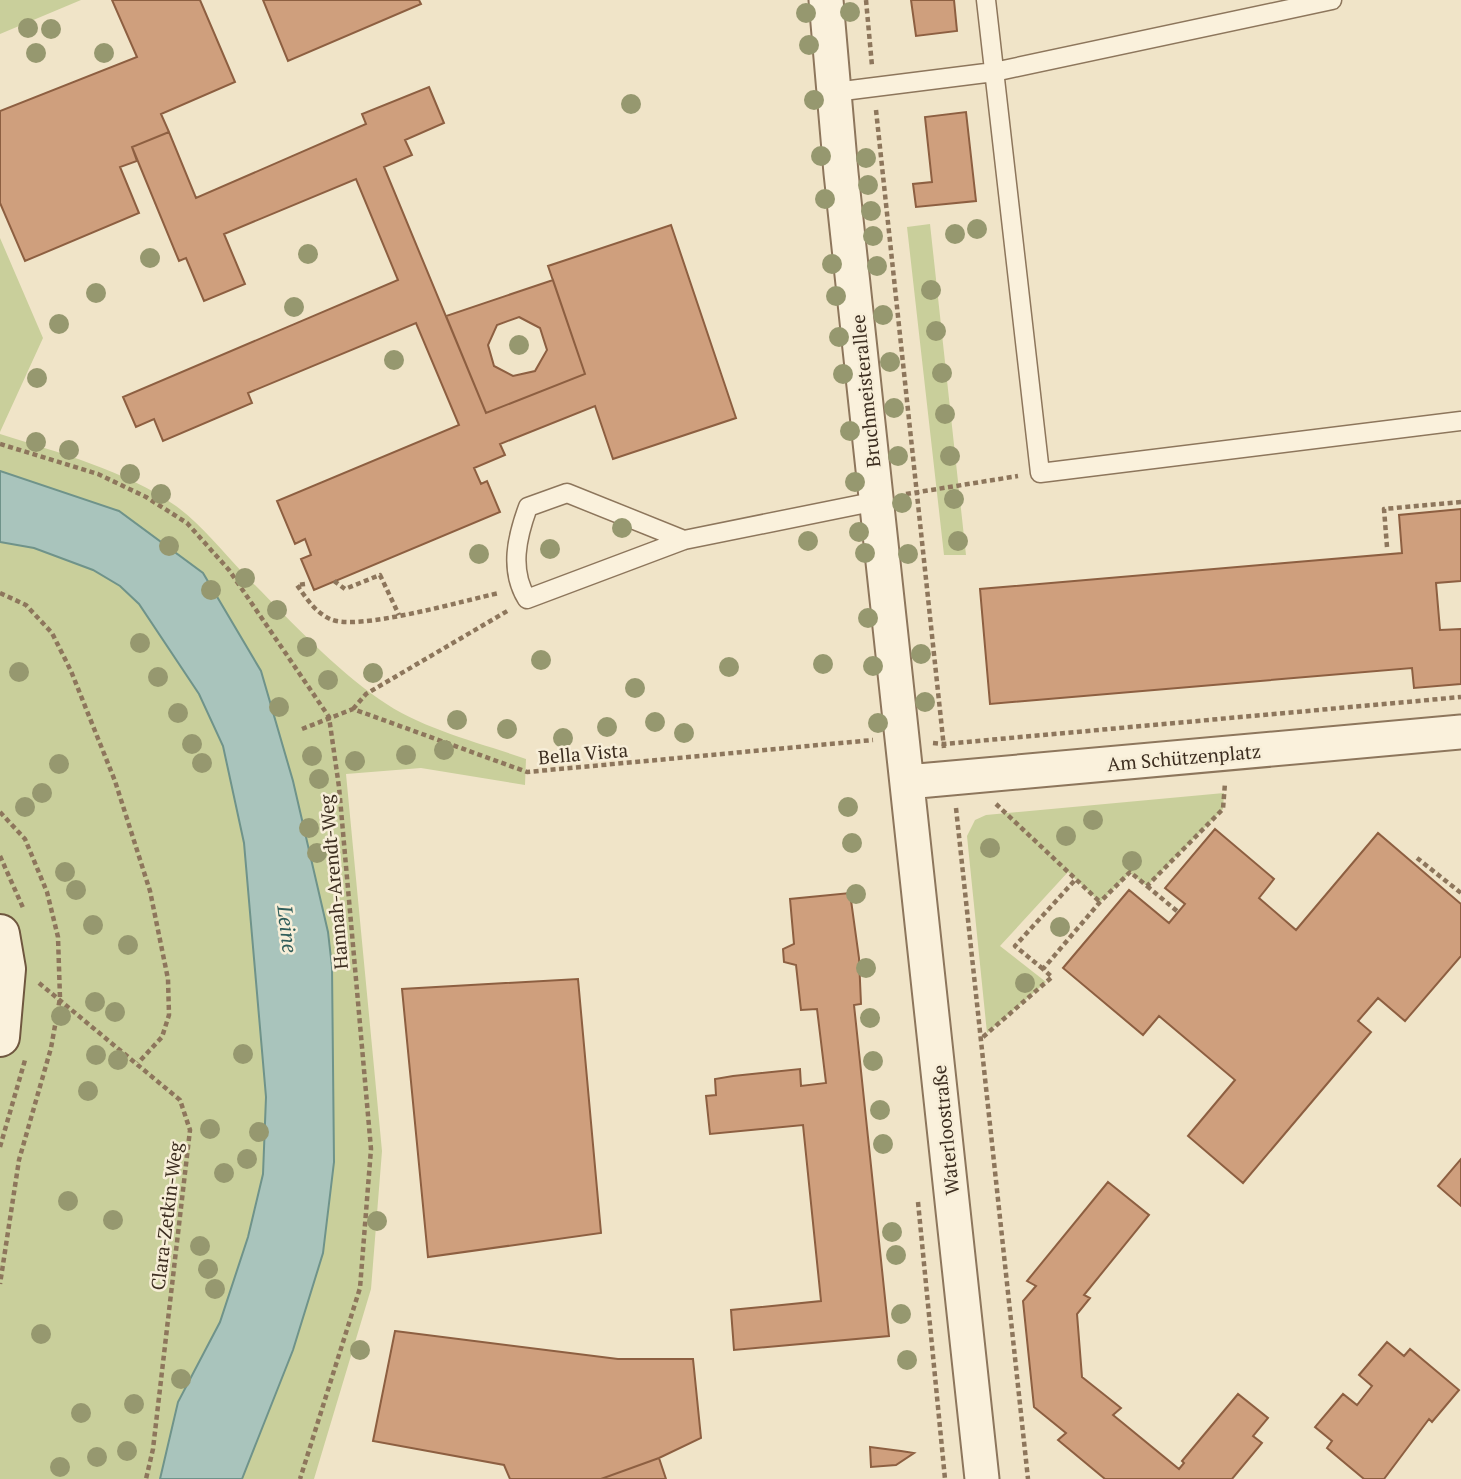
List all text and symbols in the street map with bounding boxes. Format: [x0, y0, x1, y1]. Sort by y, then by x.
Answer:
street label: Bruchmeisterallee [845, 313, 885, 469]
street label: Bella Vista [537, 737, 629, 769]
street label: Am Schützenplatz [1106, 738, 1262, 776]
street label: Hannah-Arendt-Weg [313, 793, 353, 970]
water label: Leine [271, 903, 305, 955]
street label: Waterloostraße [926, 1064, 964, 1196]
street label: Clara-Zetkin-Weg [144, 1139, 188, 1292]

